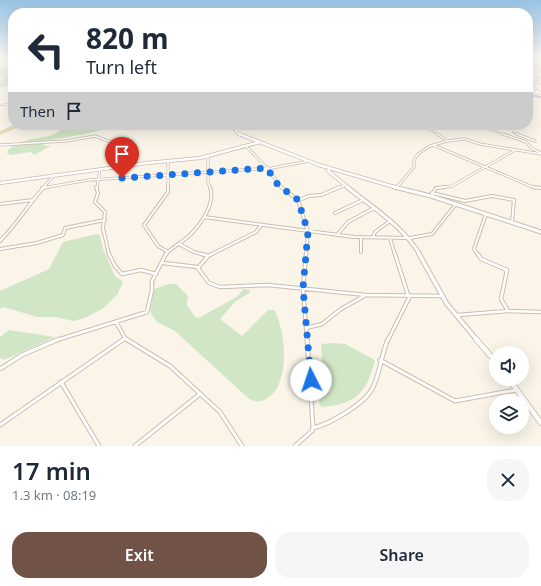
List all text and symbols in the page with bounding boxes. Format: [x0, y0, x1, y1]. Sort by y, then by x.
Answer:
text: 820 m [86, 19, 169, 57]
icon: left [20, 24, 72, 76]
text: Turn left [86, 55, 157, 79]
icon: arrive [63, 100, 85, 122]
text: Then [20, 101, 55, 121]
pin [105, 137, 139, 178]
icon: arrive [111, 143, 133, 165]
map controls [489, 346, 529, 434]
button: sound [489, 346, 529, 386]
position arrow [290, 359, 332, 401]
button: layers [489, 394, 529, 434]
text: 17 min [12, 454, 91, 487]
button: close [487, 459, 529, 501]
text: 1.3 km · 08:19 [12, 486, 96, 504]
button: Exit [12, 532, 267, 578]
button: Share [275, 532, 529, 578]

